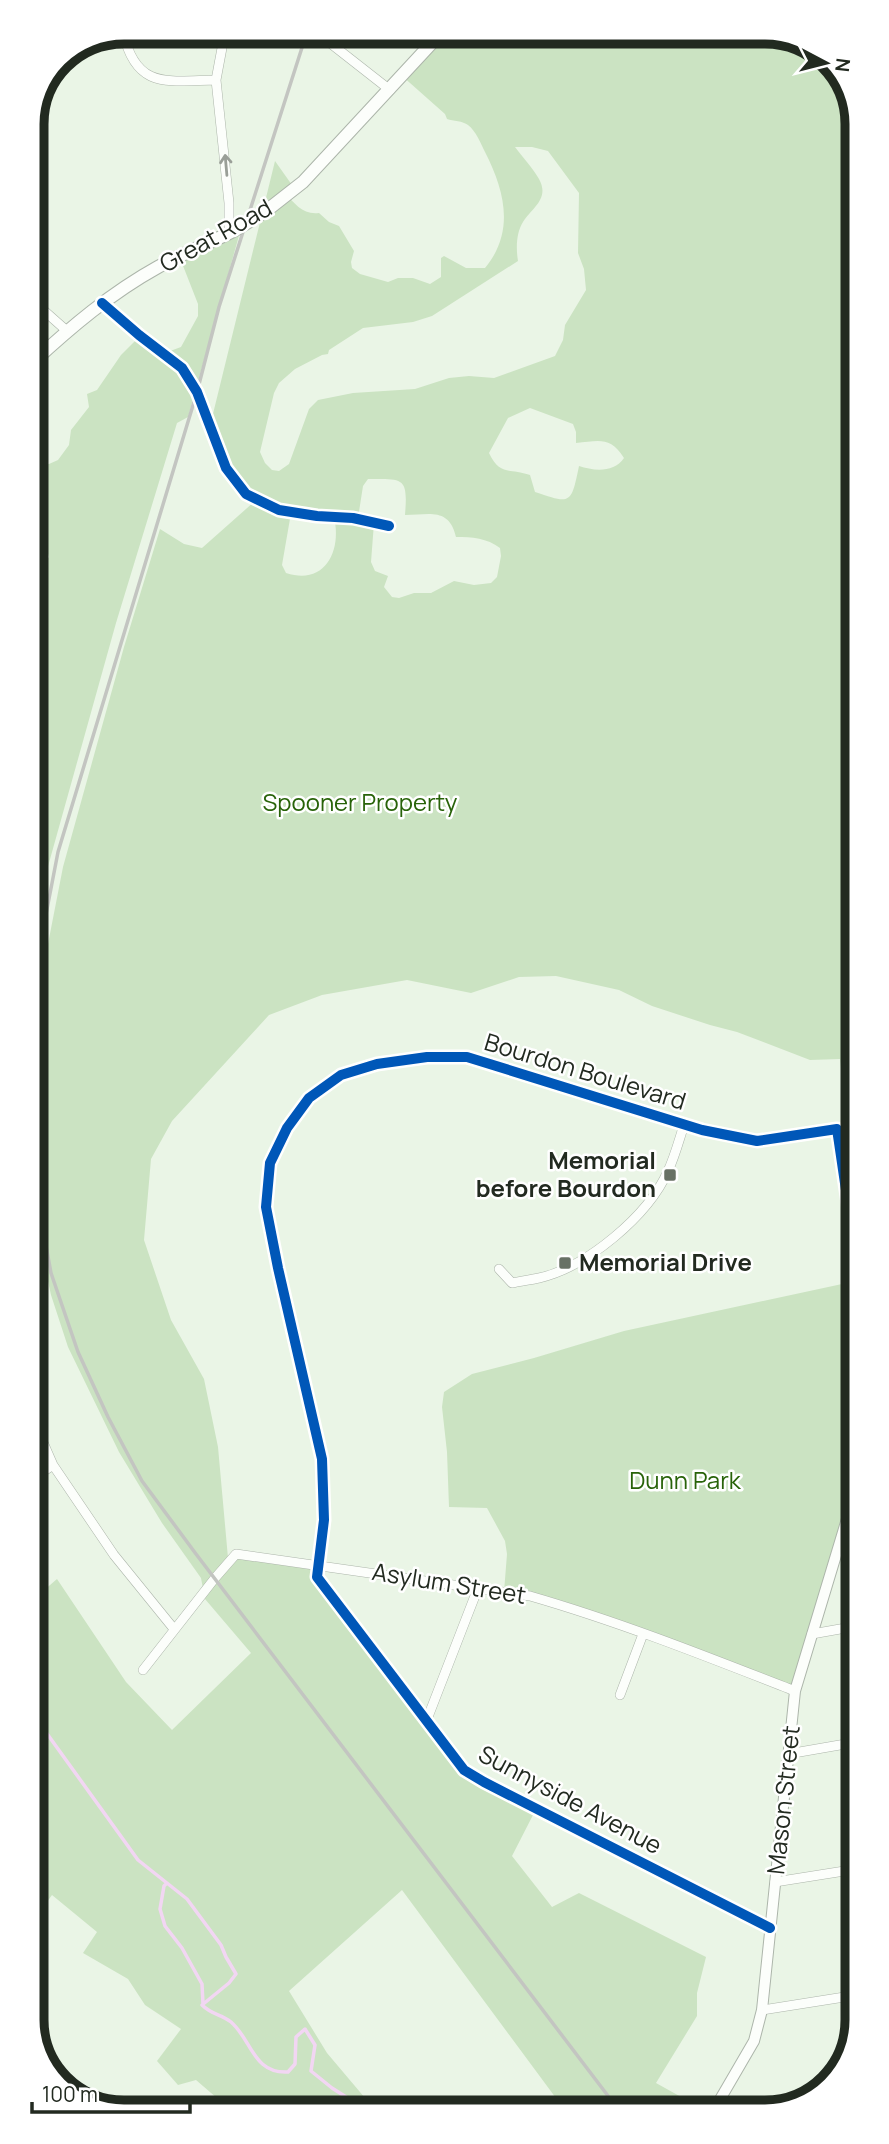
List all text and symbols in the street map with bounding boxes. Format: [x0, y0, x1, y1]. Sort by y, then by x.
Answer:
north arrow [791, 28, 861, 98]
text: N [829, 57, 857, 73]
one-way arrow [219, 154, 232, 177]
street label: Great Road [153, 190, 277, 279]
park label: Spooner Property [263, 785, 458, 818]
street label: Bourdon Boulevard [481, 1024, 690, 1117]
place label: Memorial before Bourdon [476, 1143, 656, 1204]
marker: Memorial before Bourdon [662, 1167, 678, 1183]
place label: Memorial Drive [579, 1245, 752, 1278]
marker: Memorial Drive [557, 1255, 573, 1271]
park label: Dunn Park [629, 1463, 742, 1496]
street label: Asylum Street [370, 1554, 529, 1611]
street label: Mason Street [758, 1724, 807, 1876]
street label: Sunnyside Avenue [473, 1736, 668, 1861]
scale bar [32, 2070, 189, 2114]
text: 100 m [42, 2080, 98, 2108]

